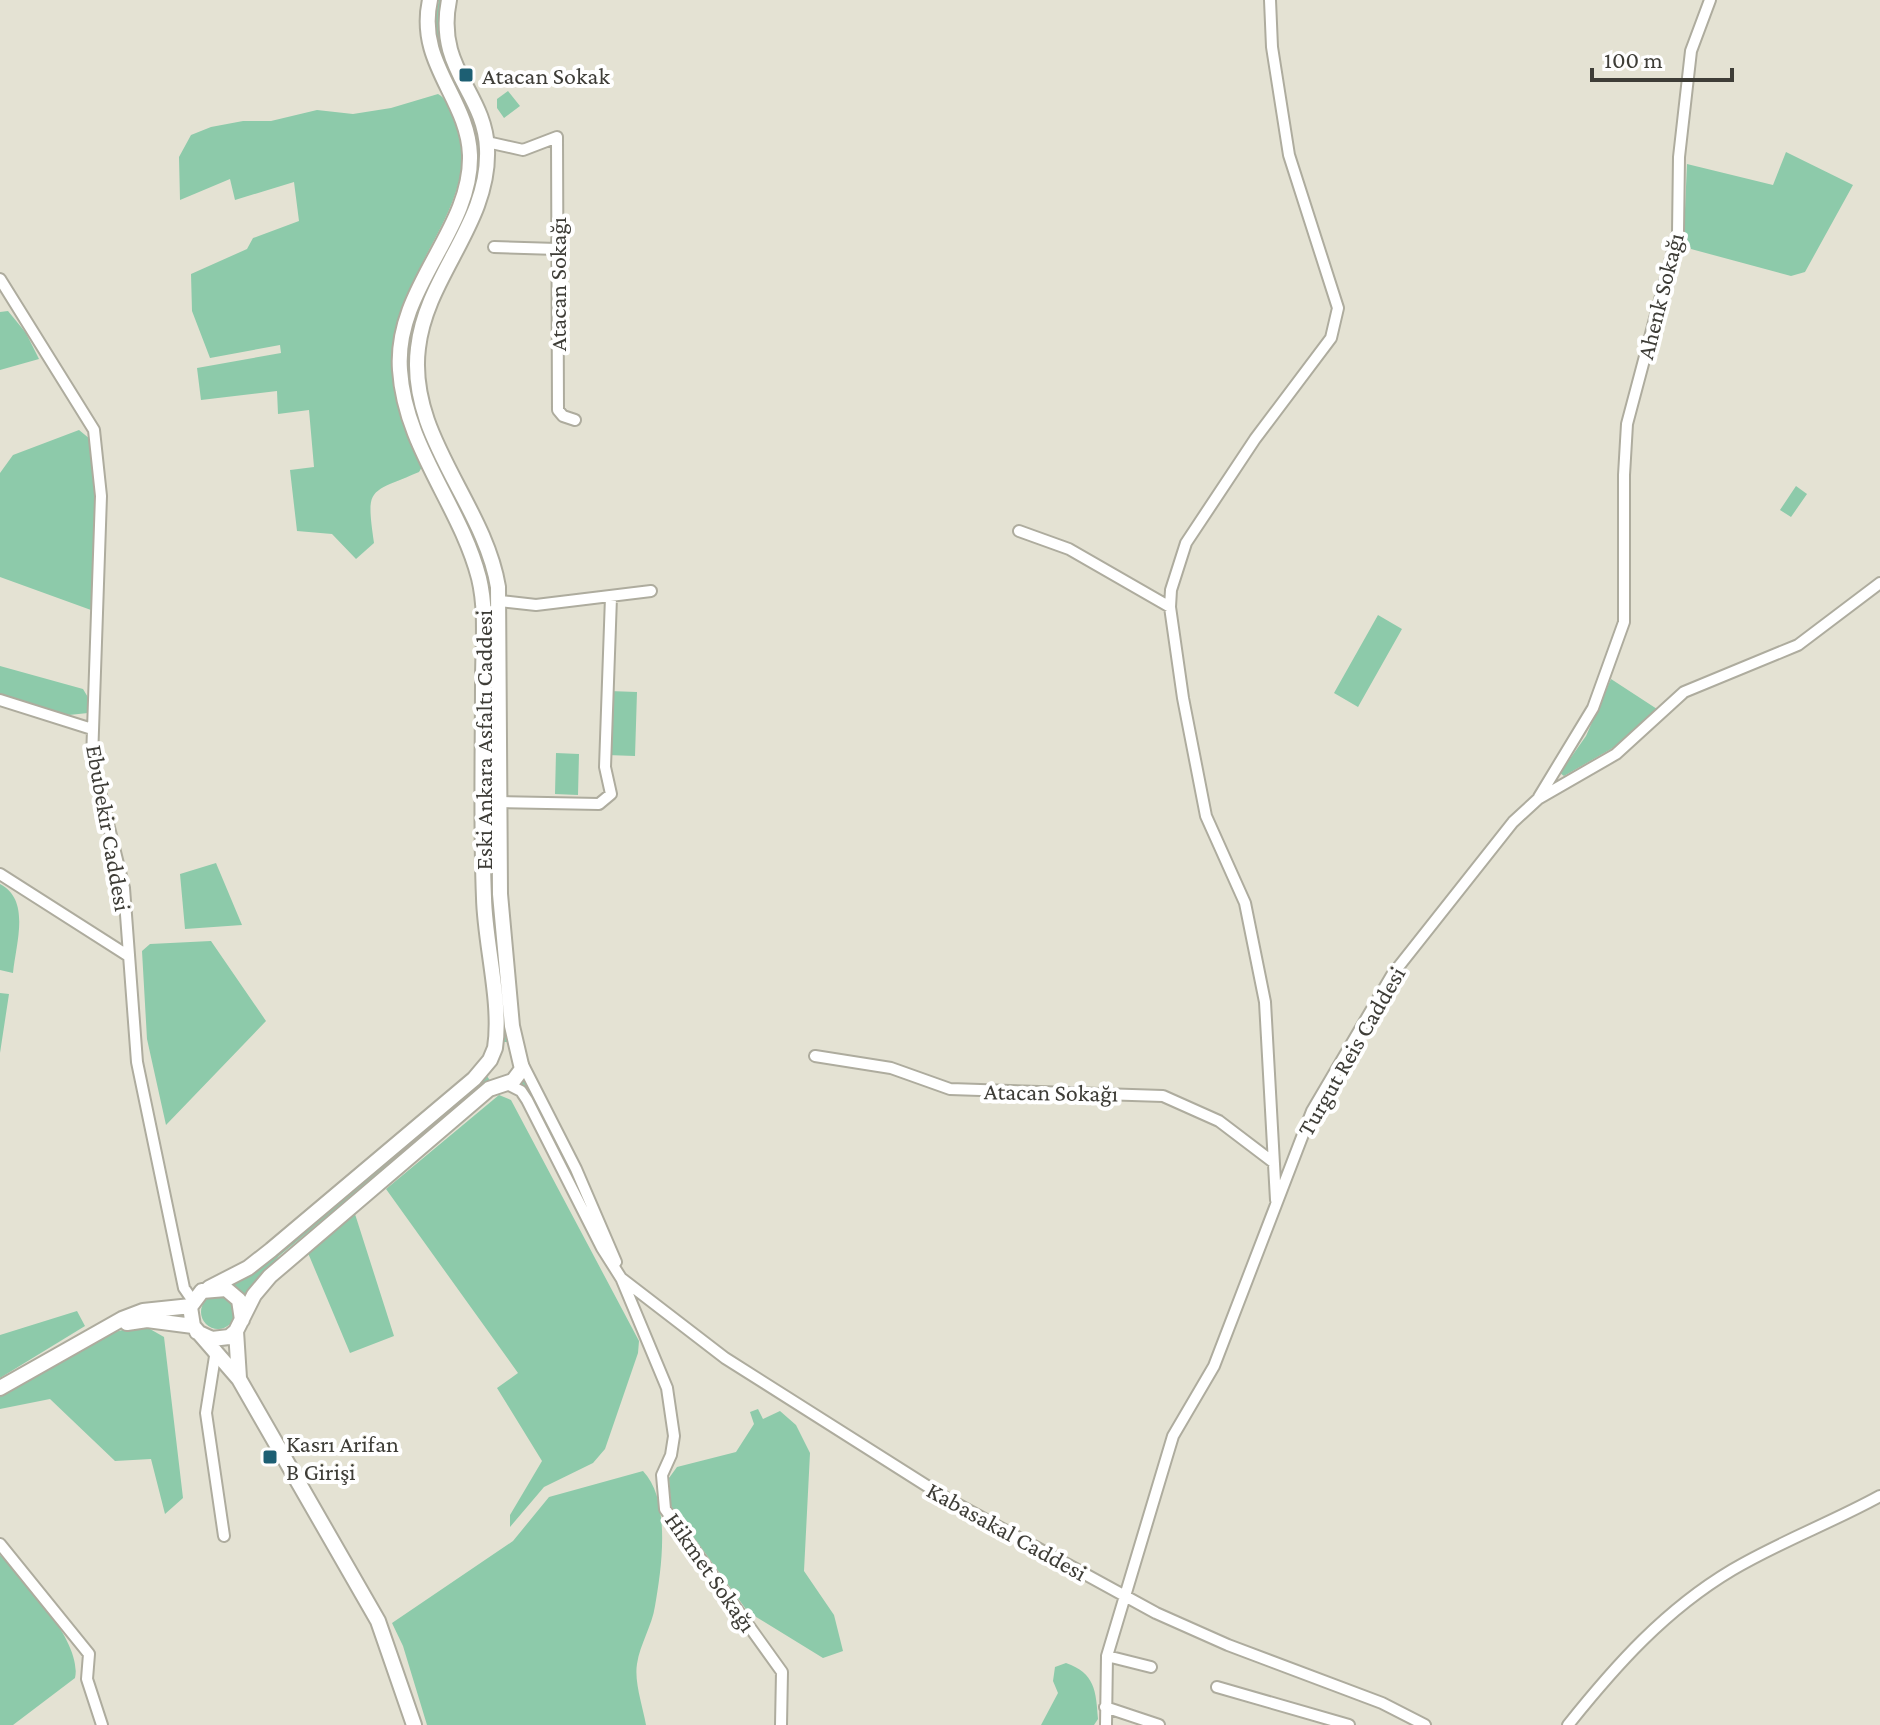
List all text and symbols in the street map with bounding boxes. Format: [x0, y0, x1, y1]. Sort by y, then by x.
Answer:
scale bar [1592, 32, 1732, 82]
text: 100 m [1604, 46, 1663, 73]
place label: Atacan Sokak [482, 62, 610, 89]
marker: Atacan Sokak [457, 66, 475, 84]
street label: Atacan Sokağı [544, 217, 571, 351]
street label: Ahenk Sokağı [1631, 230, 1689, 362]
street label: Eski Ankara Asfaltı Caddesi [470, 610, 497, 870]
street label: Ebubekir Caddesi [81, 743, 137, 913]
street label: Turgut Reis Caddesi [1292, 962, 1410, 1140]
street label: Atacan Sokağı [984, 1077, 1118, 1107]
place label: Kasrı Arifan B Girişi [286, 1430, 399, 1485]
marker: Kasrı Arifan B Girişi [261, 1448, 279, 1466]
street label: Kabasakal Caddesi [922, 1476, 1092, 1586]
street label: Hikmet Sokağı [660, 1507, 762, 1637]

